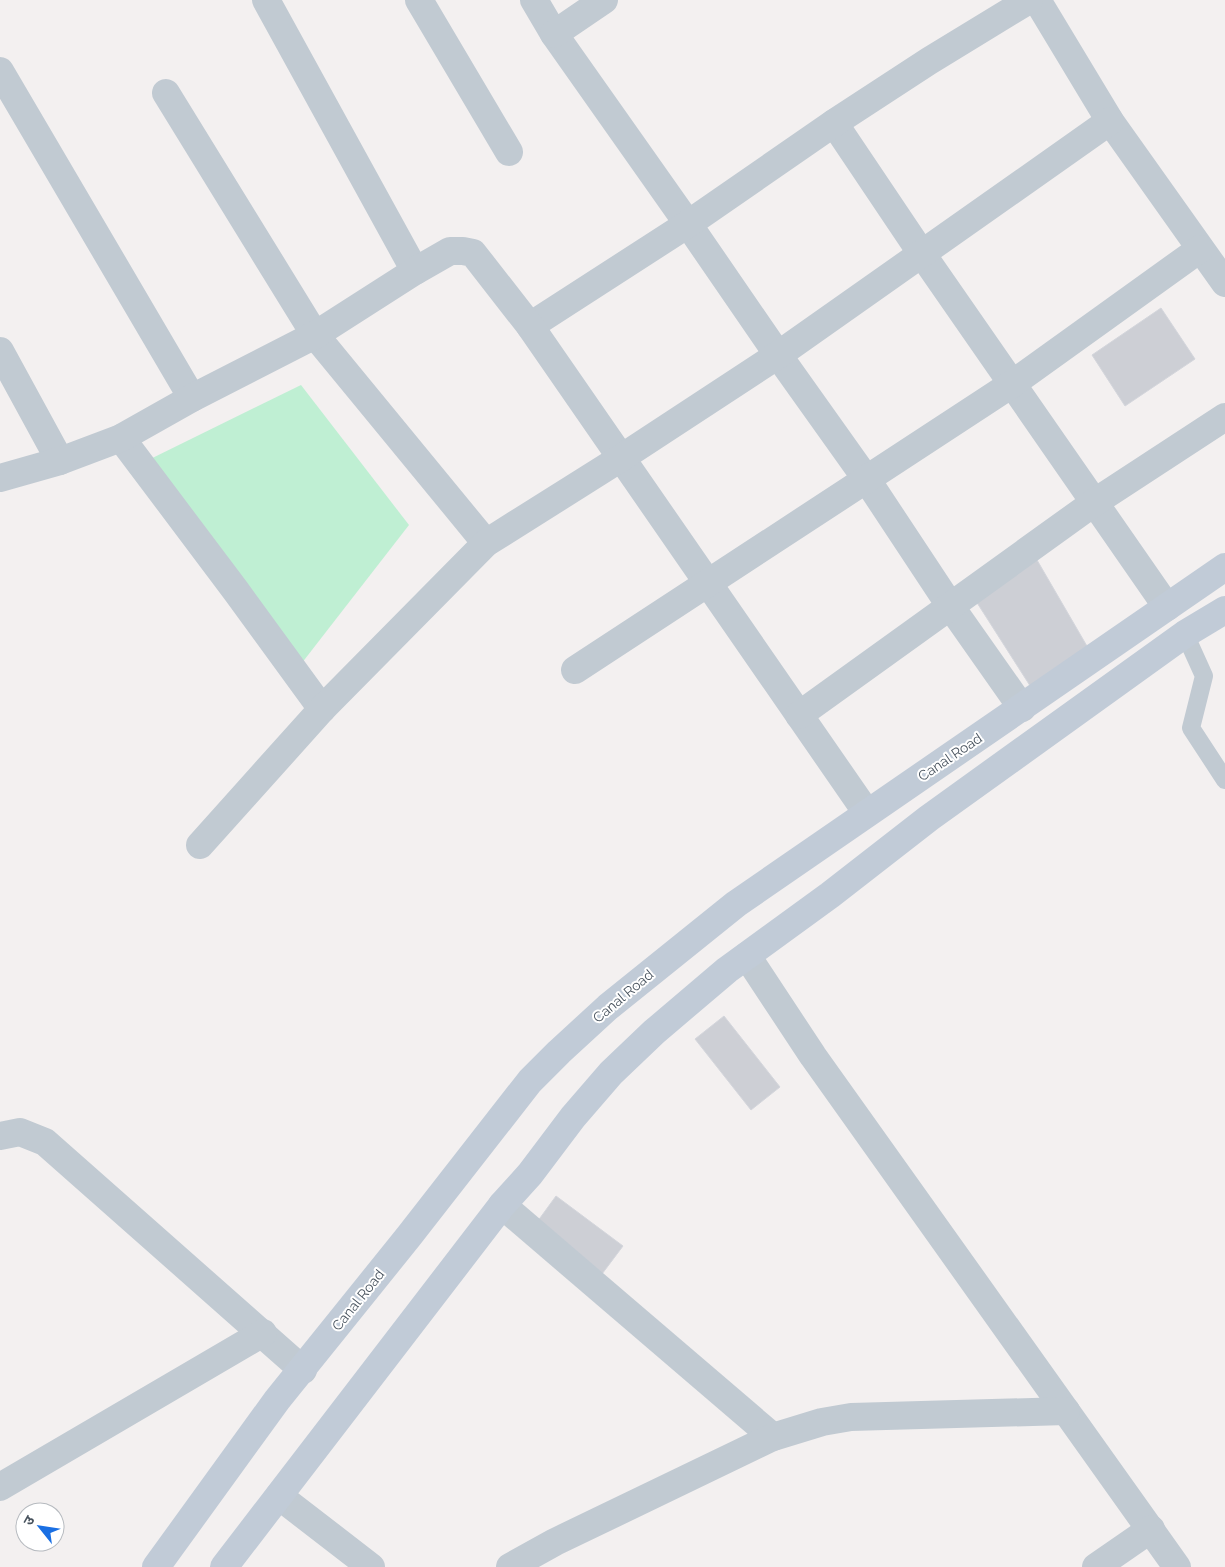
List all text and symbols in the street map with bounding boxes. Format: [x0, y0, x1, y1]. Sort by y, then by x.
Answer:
street label: Canal Road [915, 730, 985, 784]
street label: Canal Road [590, 966, 656, 1026]
street label: Canal Road [329, 1266, 387, 1334]
north arrow [15, 1502, 65, 1552]
text: उ [20, 1512, 38, 1528]

